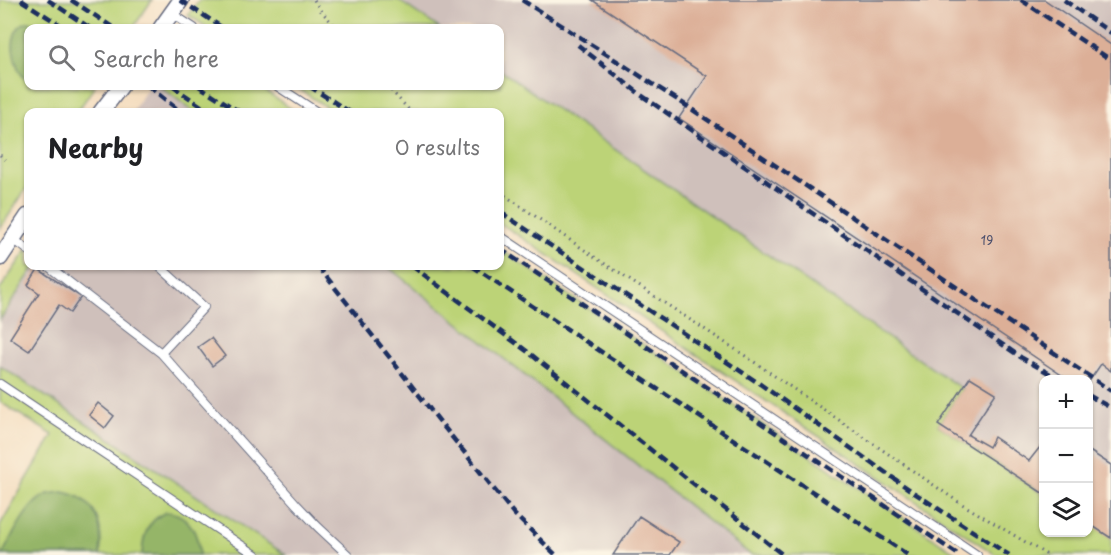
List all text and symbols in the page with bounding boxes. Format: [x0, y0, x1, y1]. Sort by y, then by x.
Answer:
search box [24, 24, 504, 90]
icon: search [45, 41, 78, 74]
text: Search here [93, 41, 219, 74]
text: Nearby [48, 128, 143, 167]
text: 0 results [395, 132, 480, 162]
house number: 19 [981, 231, 993, 249]
map controls [1039, 375, 1093, 537]
button: + [1039, 375, 1093, 429]
button: − [1039, 429, 1093, 483]
button: layers [1039, 483, 1093, 537]

